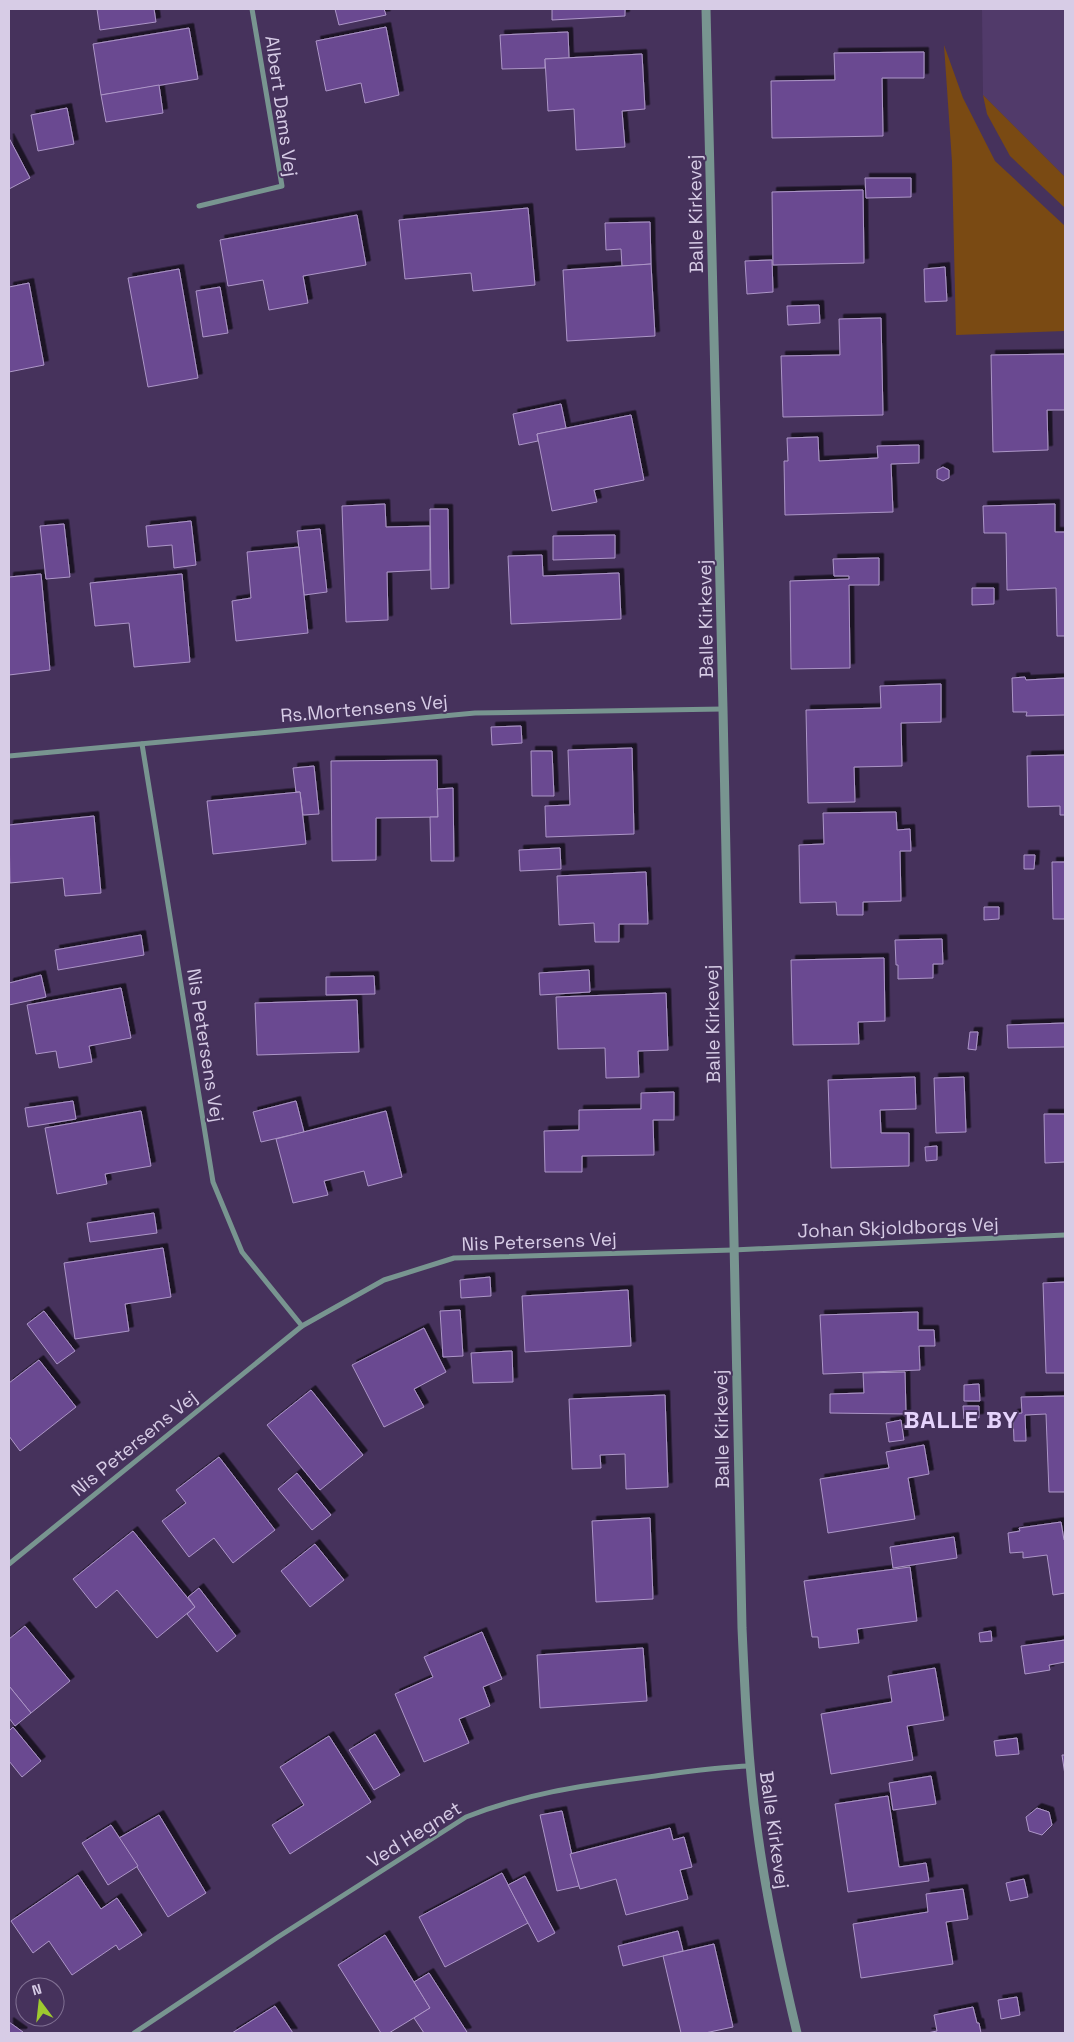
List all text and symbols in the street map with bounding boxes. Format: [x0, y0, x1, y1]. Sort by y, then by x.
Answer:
street label: Albert Dams Vej [259, 34, 304, 178]
street label: Balle Kirkevej [682, 154, 709, 274]
street label: Balle Kirkevej [692, 559, 719, 679]
street label: Rs.Mortensens Vej [279, 689, 449, 728]
street label: Balle Kirkevej [699, 964, 726, 1084]
street label: Nis Petersens Vej [181, 966, 230, 1124]
street label: Johan Skjoldborgs Vej [797, 1211, 999, 1244]
street label: Nis Petersens Vej [461, 1226, 617, 1257]
street label: Balle Kirkevej [708, 1369, 735, 1489]
street label: Nis Petersens Vej [66, 1385, 203, 1502]
district label: BALLE BY [904, 1404, 1019, 1435]
street label: Balle Kirkevej [754, 1770, 795, 1891]
street label: Ved Hegnet [362, 1796, 466, 1873]
north arrow [15, 1977, 65, 2027]
text: N [30, 1980, 44, 1999]

